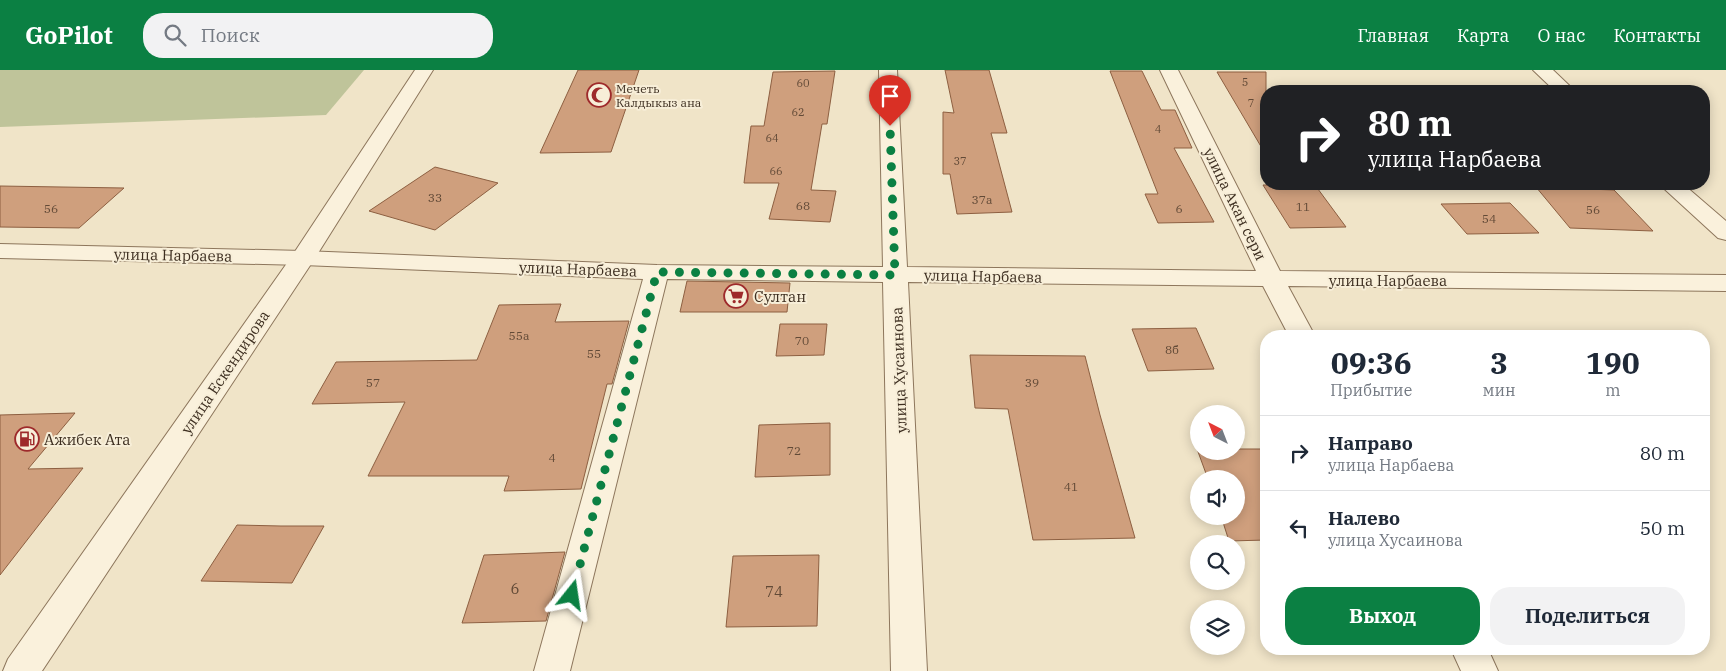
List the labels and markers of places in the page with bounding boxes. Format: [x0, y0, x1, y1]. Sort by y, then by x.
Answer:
pin [869, 75, 911, 126]
place label: Мечеть Калдыкыз ана [616, 81, 702, 110]
mosque icon: Мечеть Калдыкыз ана [586, 82, 612, 108]
supermarket icon: Султан [723, 283, 749, 309]
place label: Султан [754, 287, 806, 306]
fuel station icon: Ажибек Ата [14, 426, 40, 452]
place label: Ажибек Ата [44, 430, 130, 449]

